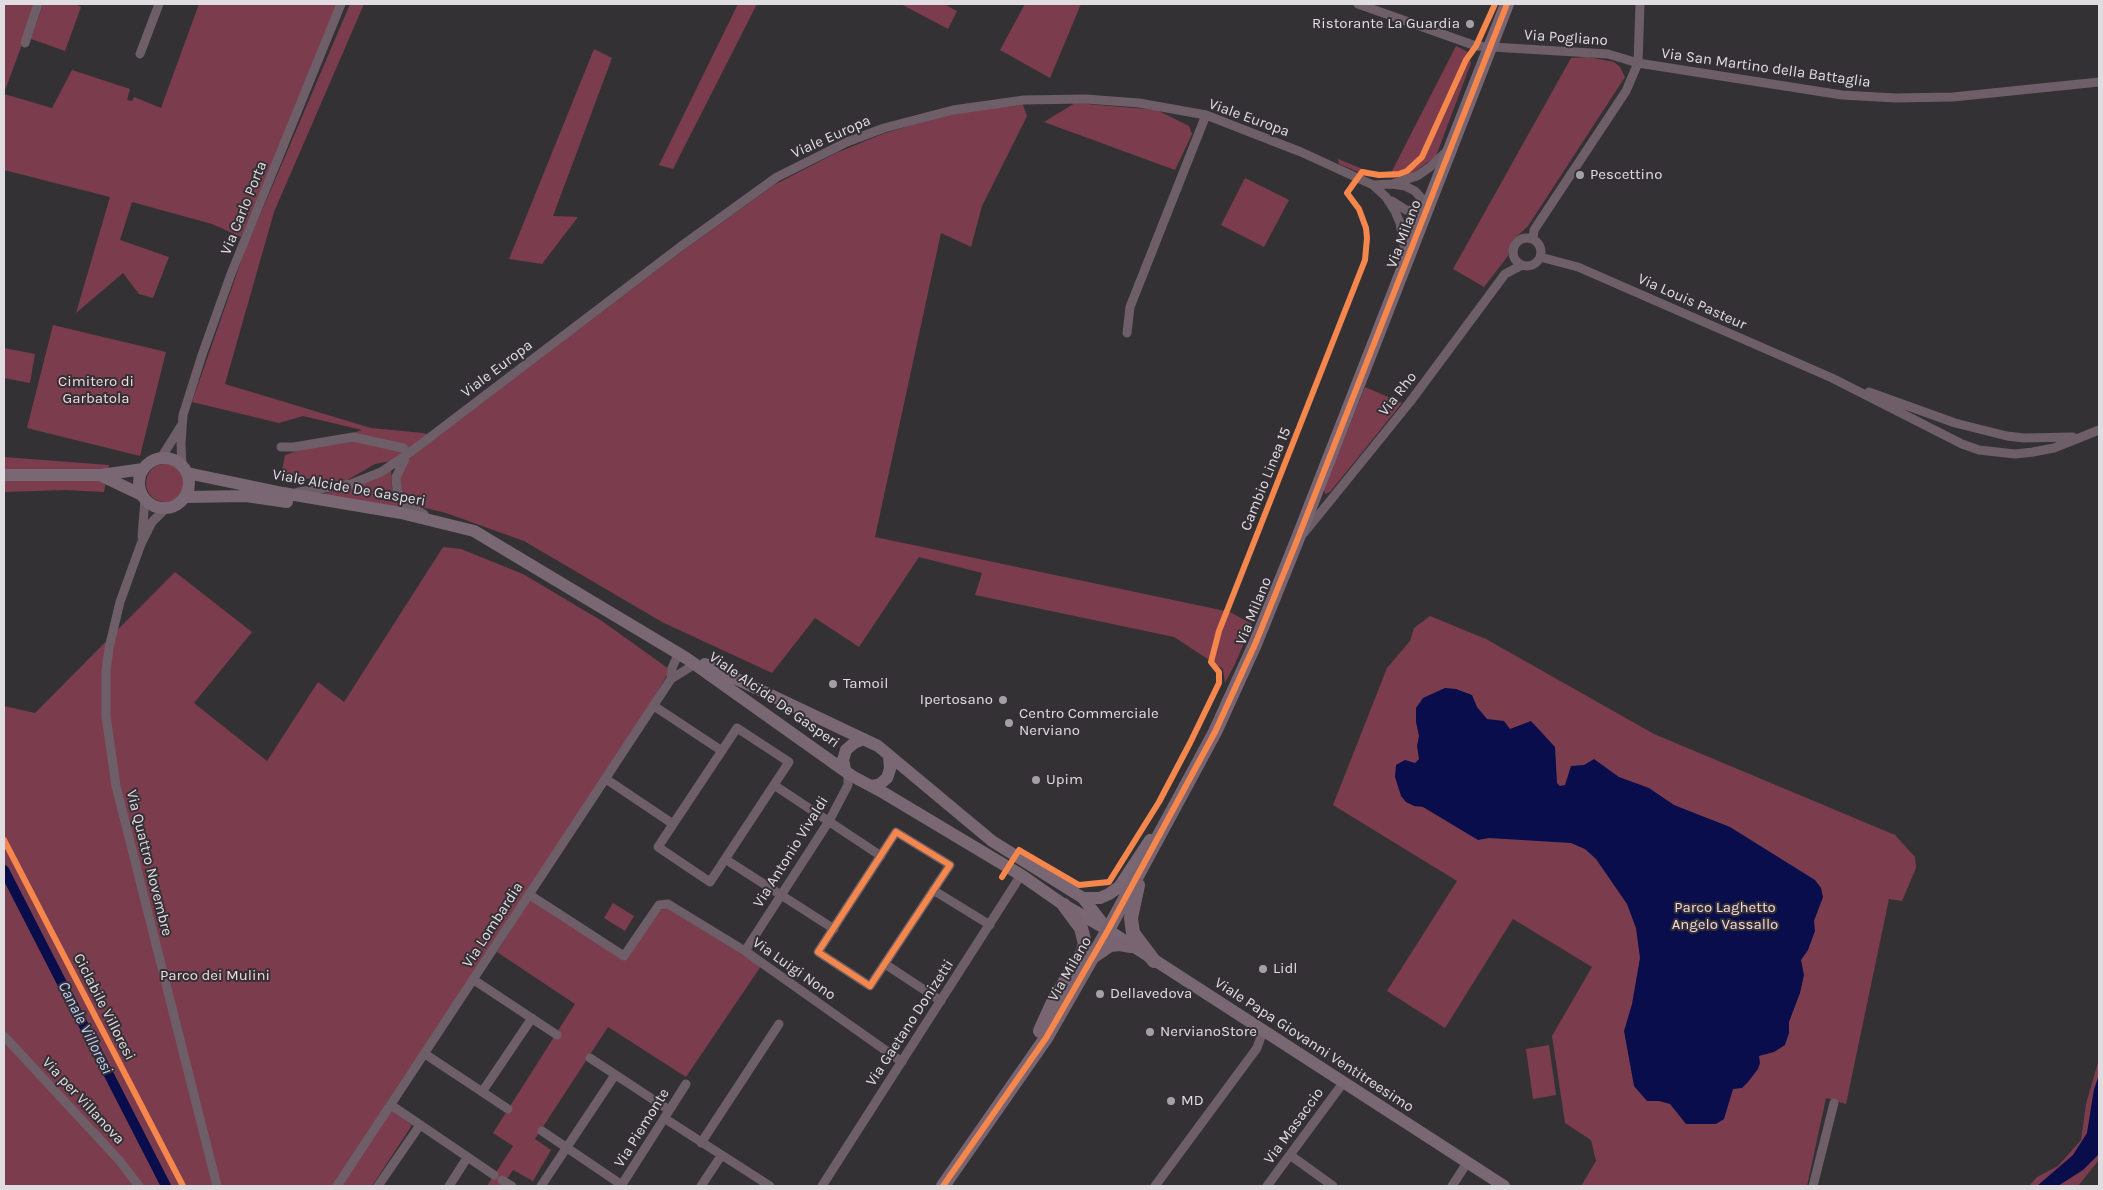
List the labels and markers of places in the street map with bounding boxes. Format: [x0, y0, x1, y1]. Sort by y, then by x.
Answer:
place label: Ristorante La Guardia [1312, 15, 1460, 33]
marker: Ristorante La Guardia [1464, 18, 1476, 30]
place label: Pescettino [1590, 166, 1662, 184]
marker: Pescettino [1574, 169, 1586, 181]
place label: Tamoil [843, 675, 888, 693]
marker: Tamoil [827, 678, 839, 690]
place label: Ipertosano [920, 691, 993, 709]
marker: Ipertosano [997, 694, 1009, 706]
place label: Centro Commerciale Nerviano [1019, 705, 1159, 740]
marker: Centro Commerciale Nerviano [1003, 717, 1015, 729]
place label: Upim [1046, 771, 1083, 789]
marker: Upim [1030, 774, 1042, 786]
place label: Lidl [1273, 960, 1298, 978]
marker: Lidl [1257, 963, 1269, 975]
place label: Dellavedova [1110, 985, 1192, 1003]
marker: Dellavedova [1094, 988, 1106, 1000]
place label: NervianoStore [1160, 1023, 1257, 1041]
marker: NervianoStore [1144, 1026, 1156, 1038]
place label: MD [1181, 1092, 1204, 1110]
marker: MD [1165, 1095, 1177, 1107]

